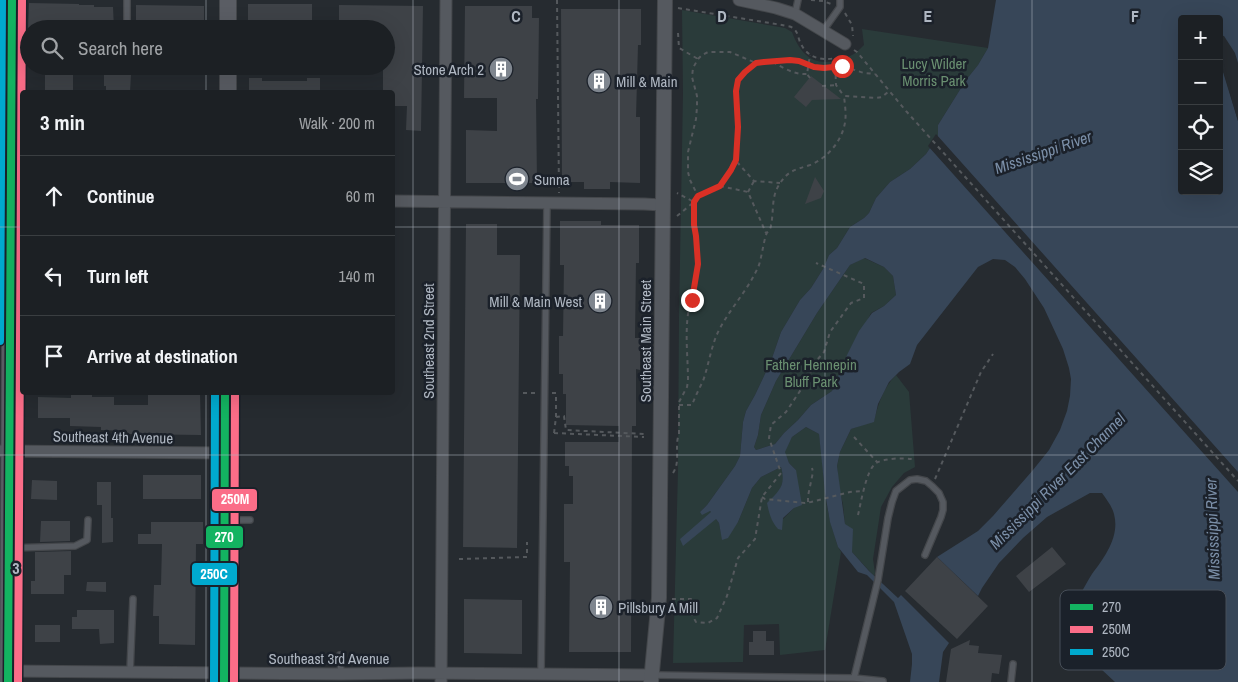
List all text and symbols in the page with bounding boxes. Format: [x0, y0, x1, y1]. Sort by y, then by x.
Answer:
text: C [511, 5, 521, 27]
text: D [717, 5, 727, 27]
text: E [924, 5, 933, 27]
text: F [1131, 5, 1139, 27]
map controls [1178, 15, 1223, 195]
button: + [1178, 15, 1223, 60]
search box [20, 20, 395, 75]
icon: search [38, 34, 66, 62]
text: Search here [78, 35, 163, 61]
park label: Lucy Wilder Morris Park [902, 53, 967, 91]
route start [831, 55, 854, 78]
building icon: Stone Arch 2 [488, 56, 514, 82]
place label: Stone Arch 2 [414, 59, 484, 80]
button: − [1178, 60, 1223, 105]
building icon: Mill & Main [586, 68, 612, 94]
place label: Mill & Main [616, 71, 678, 92]
button: locate [1178, 105, 1223, 150]
text: 3 min [40, 108, 85, 137]
text: Walk · 200 m [299, 112, 375, 134]
water label: Mississippi River [992, 125, 1095, 179]
button: layers [1178, 150, 1223, 195]
sports icon: Sunna [504, 166, 530, 192]
place label: Sunna [534, 169, 570, 190]
icon: ahead [40, 182, 68, 210]
text: Continue [87, 183, 155, 209]
text: 60 m [346, 185, 375, 207]
icon: left [40, 262, 68, 290]
text: Turn left [87, 263, 148, 289]
text: 140 m [339, 265, 375, 287]
street label: Southeast Main Street [635, 279, 656, 402]
street label: Southeast 2nd Street [418, 283, 439, 399]
building icon: Mill & Main West [587, 288, 613, 314]
route end [681, 289, 704, 312]
place label: Mill & Main West [489, 291, 583, 312]
icon: arrive [40, 342, 68, 370]
text: Arrive at destination [87, 343, 238, 369]
park label: Father Hennepin Bluff Park [765, 354, 857, 392]
water label: Mississippi River East Channel [984, 407, 1131, 554]
street label: Southeast 4th Avenue [53, 425, 173, 449]
water label: Mississippi River [1199, 477, 1225, 580]
line badge: 250M [211, 488, 258, 512]
text: 250M [221, 490, 249, 508]
line badge: 270 [205, 525, 244, 549]
text: 270 [214, 528, 234, 546]
text: 3 [12, 557, 20, 579]
line badge: 250C [191, 562, 238, 586]
text: 250C [200, 565, 228, 583]
legend [1060, 590, 1226, 670]
building icon: Pillsbury A Mill [588, 594, 614, 620]
place label: Pillsbury A Mill [618, 597, 698, 618]
text: 270 [1102, 598, 1121, 616]
text: 250M [1102, 620, 1131, 638]
text: 250C [1102, 643, 1129, 661]
street label: Southeast 3rd Avenue [269, 648, 390, 669]

